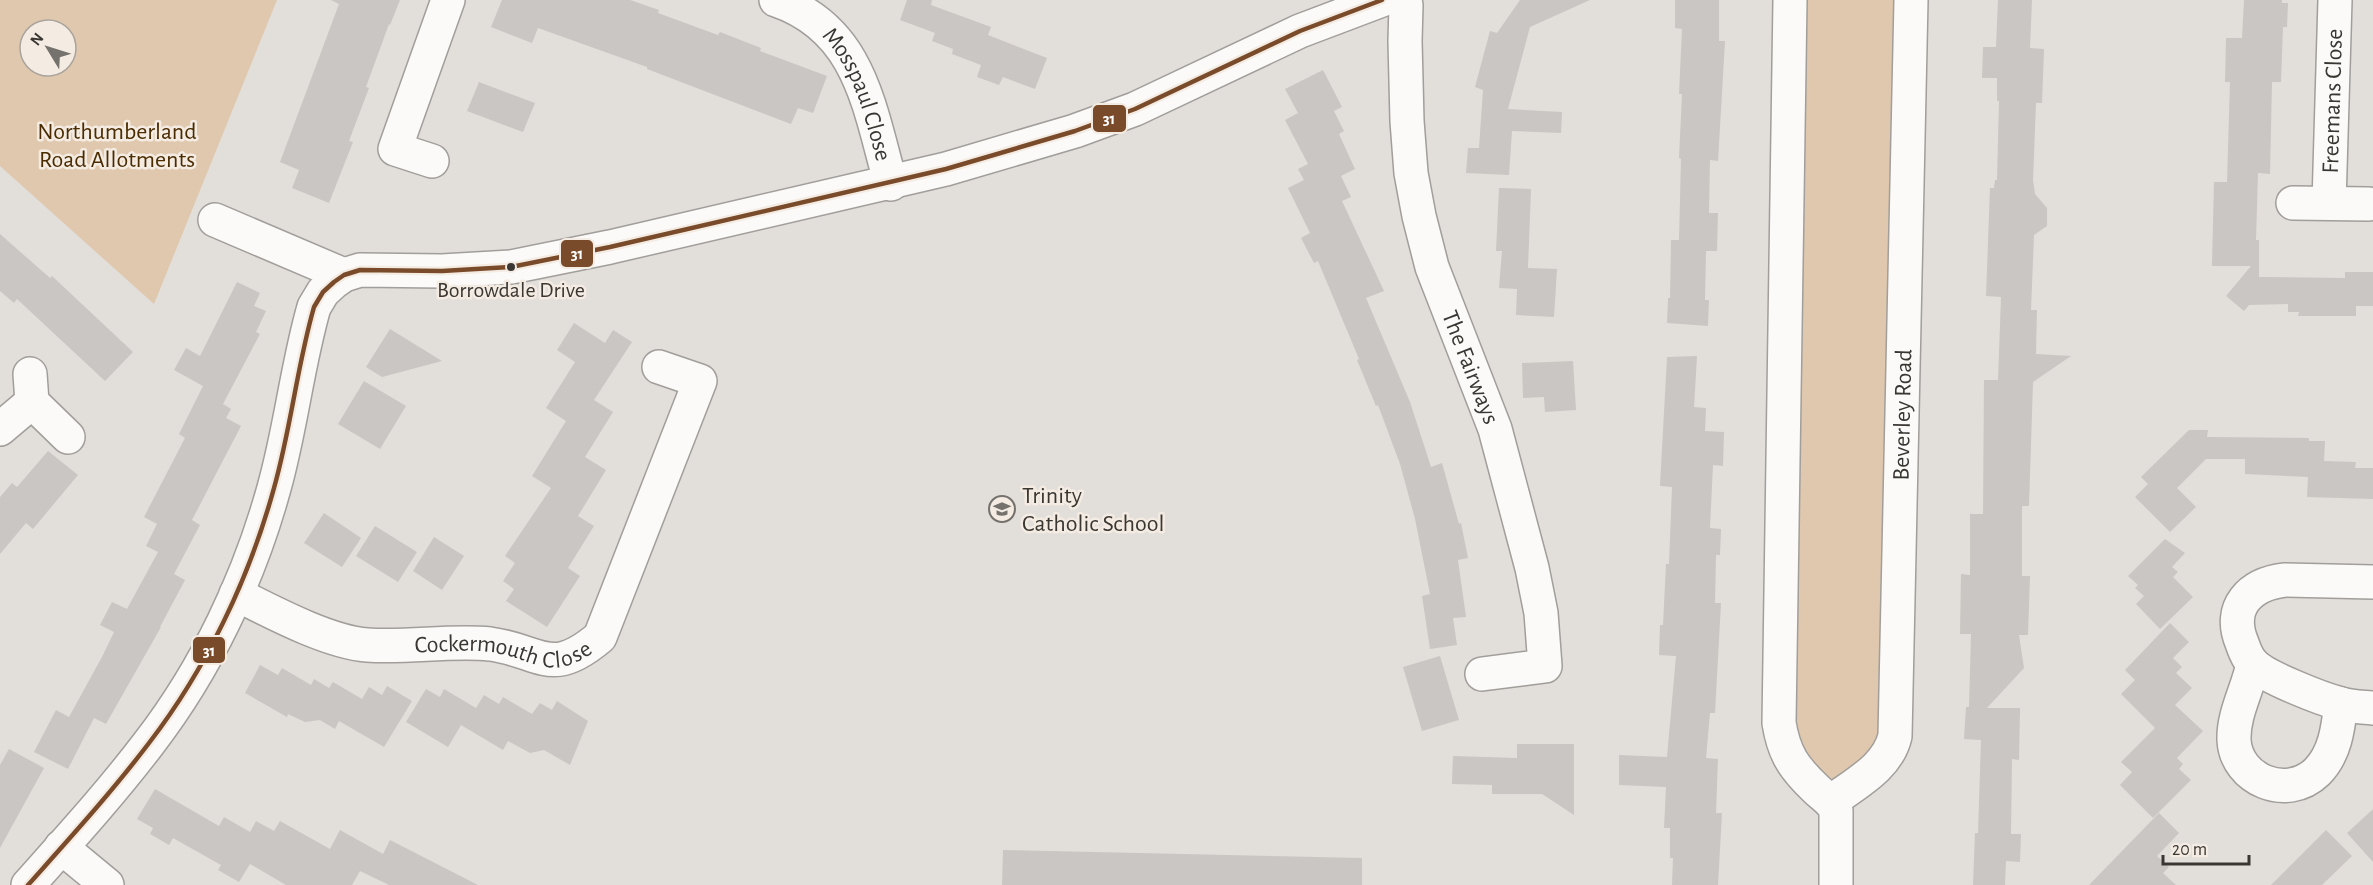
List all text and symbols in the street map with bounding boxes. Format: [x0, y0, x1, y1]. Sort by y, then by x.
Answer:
north arrow [18, 18, 78, 78]
street label: Mosspaul Close [818, 23, 895, 164]
street label: Freemans Close [2319, 28, 2347, 174]
text: N [27, 30, 47, 49]
line badge: 31 [1092, 104, 1127, 133]
text: 31 [1103, 111, 1115, 127]
park label: Northumberland Road Allotments [37, 120, 197, 172]
line badge: 31 [560, 239, 594, 268]
text: 31 [571, 246, 583, 262]
marker: Borrowdale Drive [505, 261, 517, 273]
place label: Borrowdale Drive [437, 279, 585, 301]
street label: The Fairways [1437, 307, 1503, 428]
street label: Beverley Road [1890, 349, 1916, 481]
place label: Trinity Catholic School [1022, 484, 1165, 536]
school or university icon: Trinity Catholic School [987, 494, 1017, 524]
street label: Cockermouth Close [414, 632, 596, 673]
line badge: 31 [192, 636, 226, 664]
text: 31 [203, 643, 215, 659]
scale bar [2163, 828, 2248, 866]
text: 20 m [2172, 841, 2207, 859]

